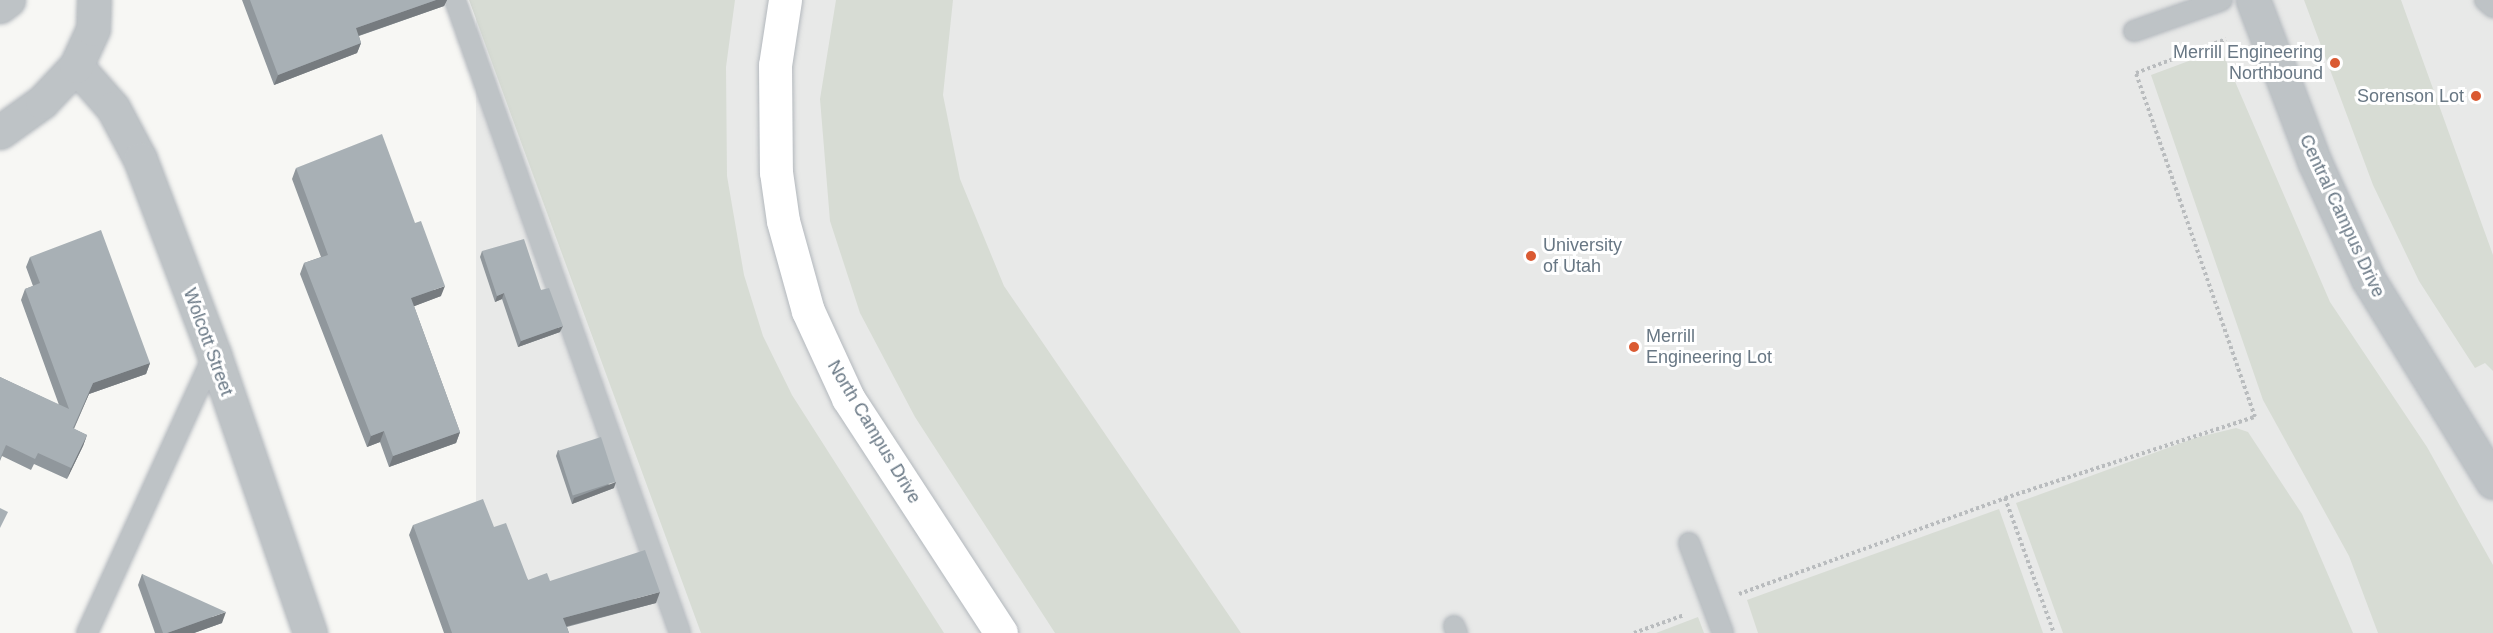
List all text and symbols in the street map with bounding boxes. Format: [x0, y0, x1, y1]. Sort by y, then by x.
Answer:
place label: Merrill Engineering Northbound [2173, 42, 2323, 84]
marker: Merrill Engineering Northbound [2328, 56, 2342, 70]
place label: Sorenson Lot [2357, 85, 2464, 107]
marker: Sorenson Lot [2469, 89, 2483, 103]
street label: Central Campus Drive [2295, 131, 2389, 301]
place label: University of Utah [1543, 235, 1622, 278]
marker: University of Utah [1524, 249, 1538, 263]
street label: Wolcott Street [179, 285, 237, 399]
place label: Merrill Engineering Lot [1646, 326, 1772, 368]
marker: Merrill Engineering Lot [1627, 340, 1641, 354]
street label: North Campus Drive [823, 357, 925, 507]

